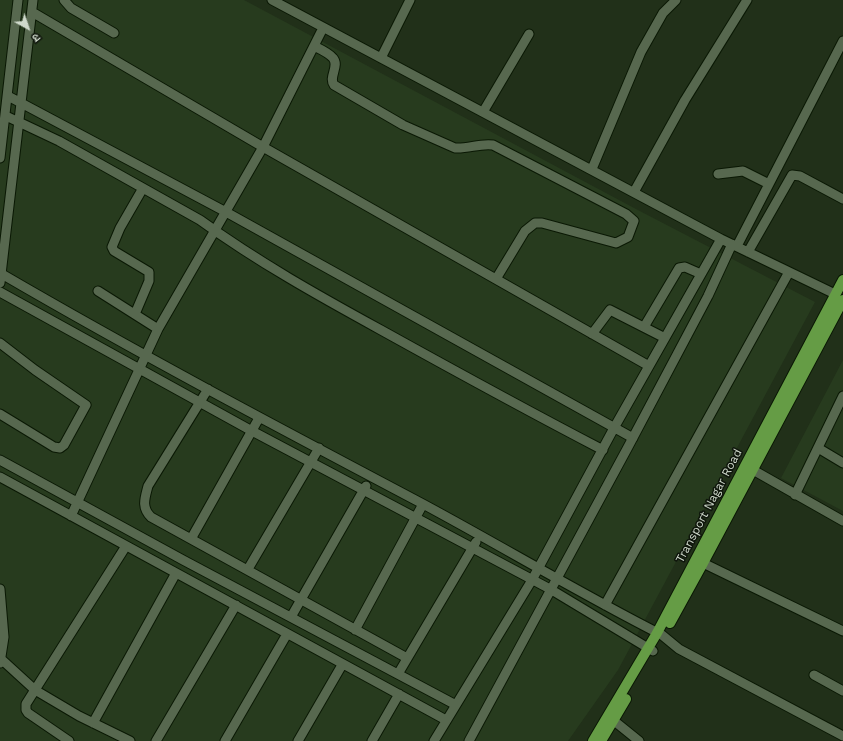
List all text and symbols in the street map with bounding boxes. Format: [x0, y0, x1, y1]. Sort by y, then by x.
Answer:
north arrow [8, 8, 48, 48]
text: उ [29, 31, 43, 45]
street label: Transport Nagar Road [673, 447, 745, 565]

